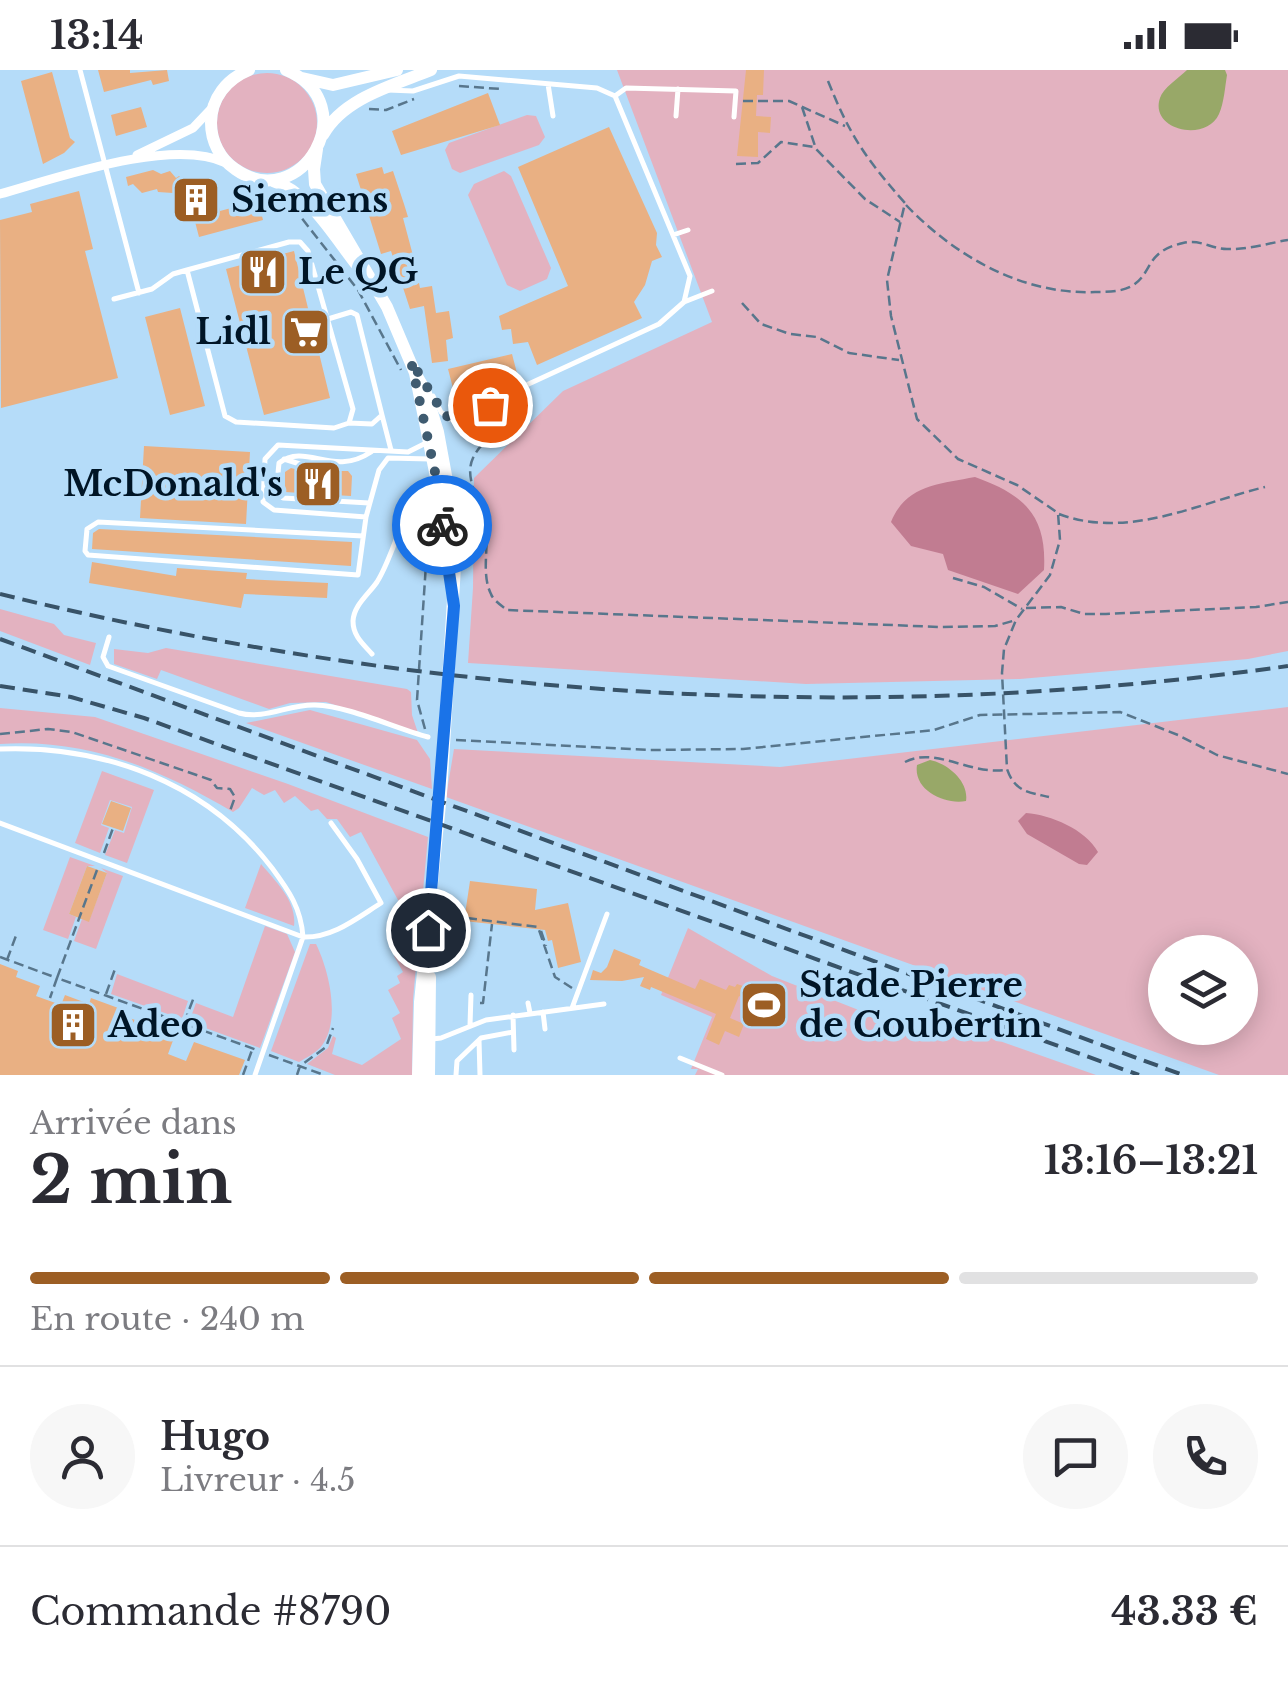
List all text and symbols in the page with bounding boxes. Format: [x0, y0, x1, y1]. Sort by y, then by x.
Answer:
text: 13:14 [50, 12, 143, 59]
building icon: Siemens [170, 174, 222, 226]
place label: Siemens [231, 178, 388, 221]
restaurant icon: Le QG [237, 246, 289, 298]
place label: Le QG [298, 250, 418, 293]
supermarket icon: Lidl [280, 306, 332, 358]
place label: Lidl [195, 310, 271, 353]
pin [448, 363, 533, 448]
icon: bag [463, 378, 518, 433]
restaurant icon: McDonald's [292, 458, 344, 510]
place label: McDonald's [63, 462, 283, 505]
courier [392, 475, 492, 575]
icon: bike [415, 498, 470, 553]
pin [386, 888, 471, 973]
icon: home [401, 903, 456, 958]
map controls [1148, 935, 1258, 1045]
button: layers [1148, 935, 1258, 1045]
place label: Stade Pierre de Coubertin [799, 963, 1043, 1046]
sports icon: Stade Pierre de Coubertin [738, 979, 790, 1031]
building icon: Adeo [47, 999, 99, 1051]
place label: Adeo [107, 1003, 204, 1046]
text: Arrivée dans [30, 1103, 237, 1143]
text: 13:16–13:21 [1044, 1137, 1258, 1184]
text: 2 min [30, 1140, 232, 1221]
text: En route · 240 m [30, 1299, 304, 1339]
button: person [30, 1404, 135, 1509]
button: chat [1023, 1404, 1128, 1509]
button: phone [1153, 1404, 1258, 1509]
text: Hugo [160, 1413, 270, 1460]
text: Livreur · 4.5 [160, 1460, 356, 1500]
text: Commande #8790 [30, 1588, 391, 1635]
text: 43.33 € [1111, 1588, 1258, 1635]

